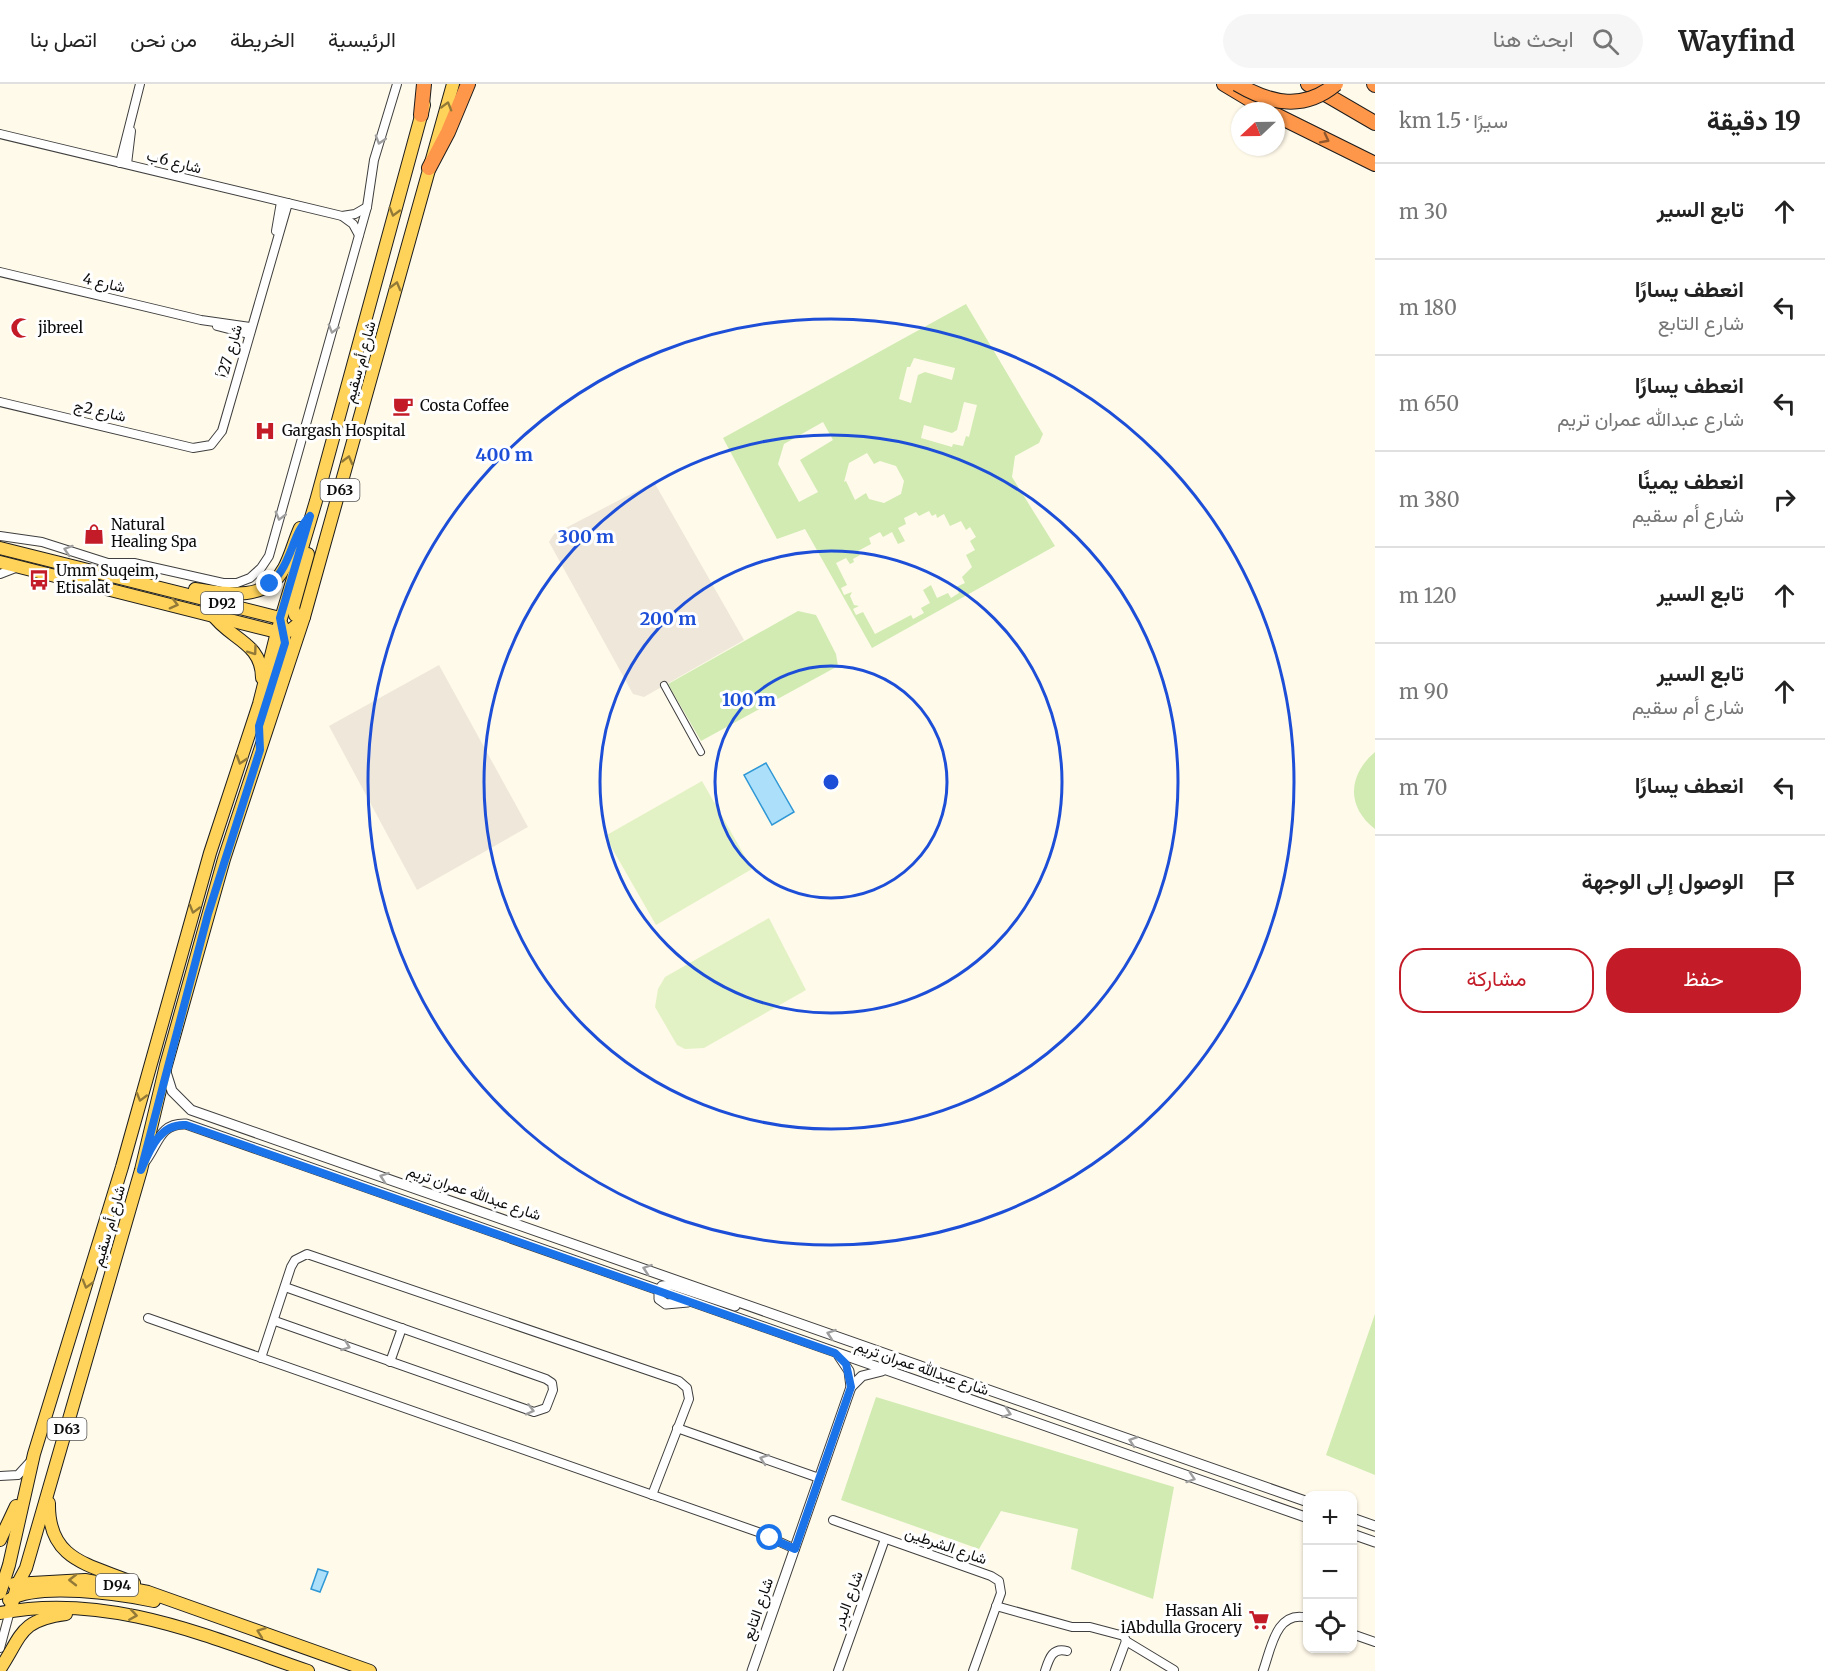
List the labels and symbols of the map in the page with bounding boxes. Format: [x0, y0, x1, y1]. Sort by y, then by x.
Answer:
one-way arrow [440, 101, 452, 112]
north arrow [1231, 102, 1285, 156]
one-way arrow [1319, 132, 1330, 144]
one-way arrow [375, 134, 387, 145]
street label: شارع 6ب [144, 146, 204, 179]
one-way arrow [389, 206, 401, 217]
street label: شارع 4 [81, 268, 127, 299]
one-way arrow [389, 281, 401, 292]
mosque icon: jibreel [9, 316, 33, 340]
place label: jibreel [37, 318, 83, 337]
street label: شارع أم سقيم [339, 319, 382, 405]
street label: شارع 27أ [213, 322, 248, 380]
one-way arrow [328, 323, 340, 334]
cafe icon: Costa Coffee [391, 394, 415, 418]
street label: شارع 2ج [72, 395, 128, 428]
place label: Costa Coffee [420, 396, 509, 415]
hospital icon: Gargash Hospital [253, 419, 277, 443]
place label: Gargash Hospital [282, 421, 406, 440]
text: 400 m [475, 443, 533, 466]
one-way arrow [341, 455, 354, 465]
road number: D63 [320, 479, 360, 501]
one-way arrow [275, 511, 287, 521]
place label: Natural Healing Spa [111, 515, 197, 551]
shop icon: Natural Healing Spa [82, 522, 106, 546]
text: 300 m [558, 525, 614, 548]
one-way arrow [63, 544, 74, 557]
place label: Umm Suqeim, Etisalat [56, 561, 159, 597]
bus stop icon: Umm Suqeim, Etisalat [27, 568, 51, 592]
route end [256, 570, 282, 596]
road number: D92 [201, 592, 243, 614]
one-way arrow [169, 597, 179, 610]
text: 200 m [640, 607, 696, 630]
one-way arrow [246, 644, 257, 655]
text: 100 m [722, 688, 776, 711]
one-way arrow [236, 754, 248, 765]
centre of rings [821, 772, 841, 792]
one-way arrow [189, 903, 201, 914]
one-way arrow [136, 1092, 149, 1102]
street label: شارع عبدالله عمران تريم [404, 1161, 544, 1226]
one-way arrow [379, 1171, 390, 1184]
street label: شارع أم سقيم [88, 1183, 131, 1269]
one-way arrow [642, 1263, 653, 1276]
one-way arrow [82, 1278, 94, 1289]
one-way arrow [826, 1329, 837, 1342]
street label: شارع عبدالله عمران تريم [852, 1336, 992, 1401]
one-way arrow [340, 1338, 351, 1351]
one-way arrow [525, 1402, 535, 1415]
one-way arrow [1001, 1406, 1012, 1419]
road number: D63 [48, 1418, 86, 1440]
one-way arrow [1129, 1435, 1139, 1448]
one-way arrow [759, 1453, 770, 1466]
one-way arrow [1185, 1470, 1196, 1483]
street label: شارع الشرطين [902, 1523, 990, 1570]
route start [756, 1524, 782, 1550]
street label: شارع البدر [828, 1568, 869, 1633]
one-way arrow [69, 1574, 78, 1586]
road number: D94 [96, 1574, 138, 1596]
street label: شارع التابع [738, 1575, 779, 1643]
place label: Hassan Ali iAbdulla Grocery [1121, 1601, 1242, 1637]
one-way arrow [128, 1608, 138, 1621]
supermarket icon: Hassan Ali iAbdulla Grocery [1247, 1608, 1271, 1632]
one-way arrow [256, 1627, 267, 1639]

